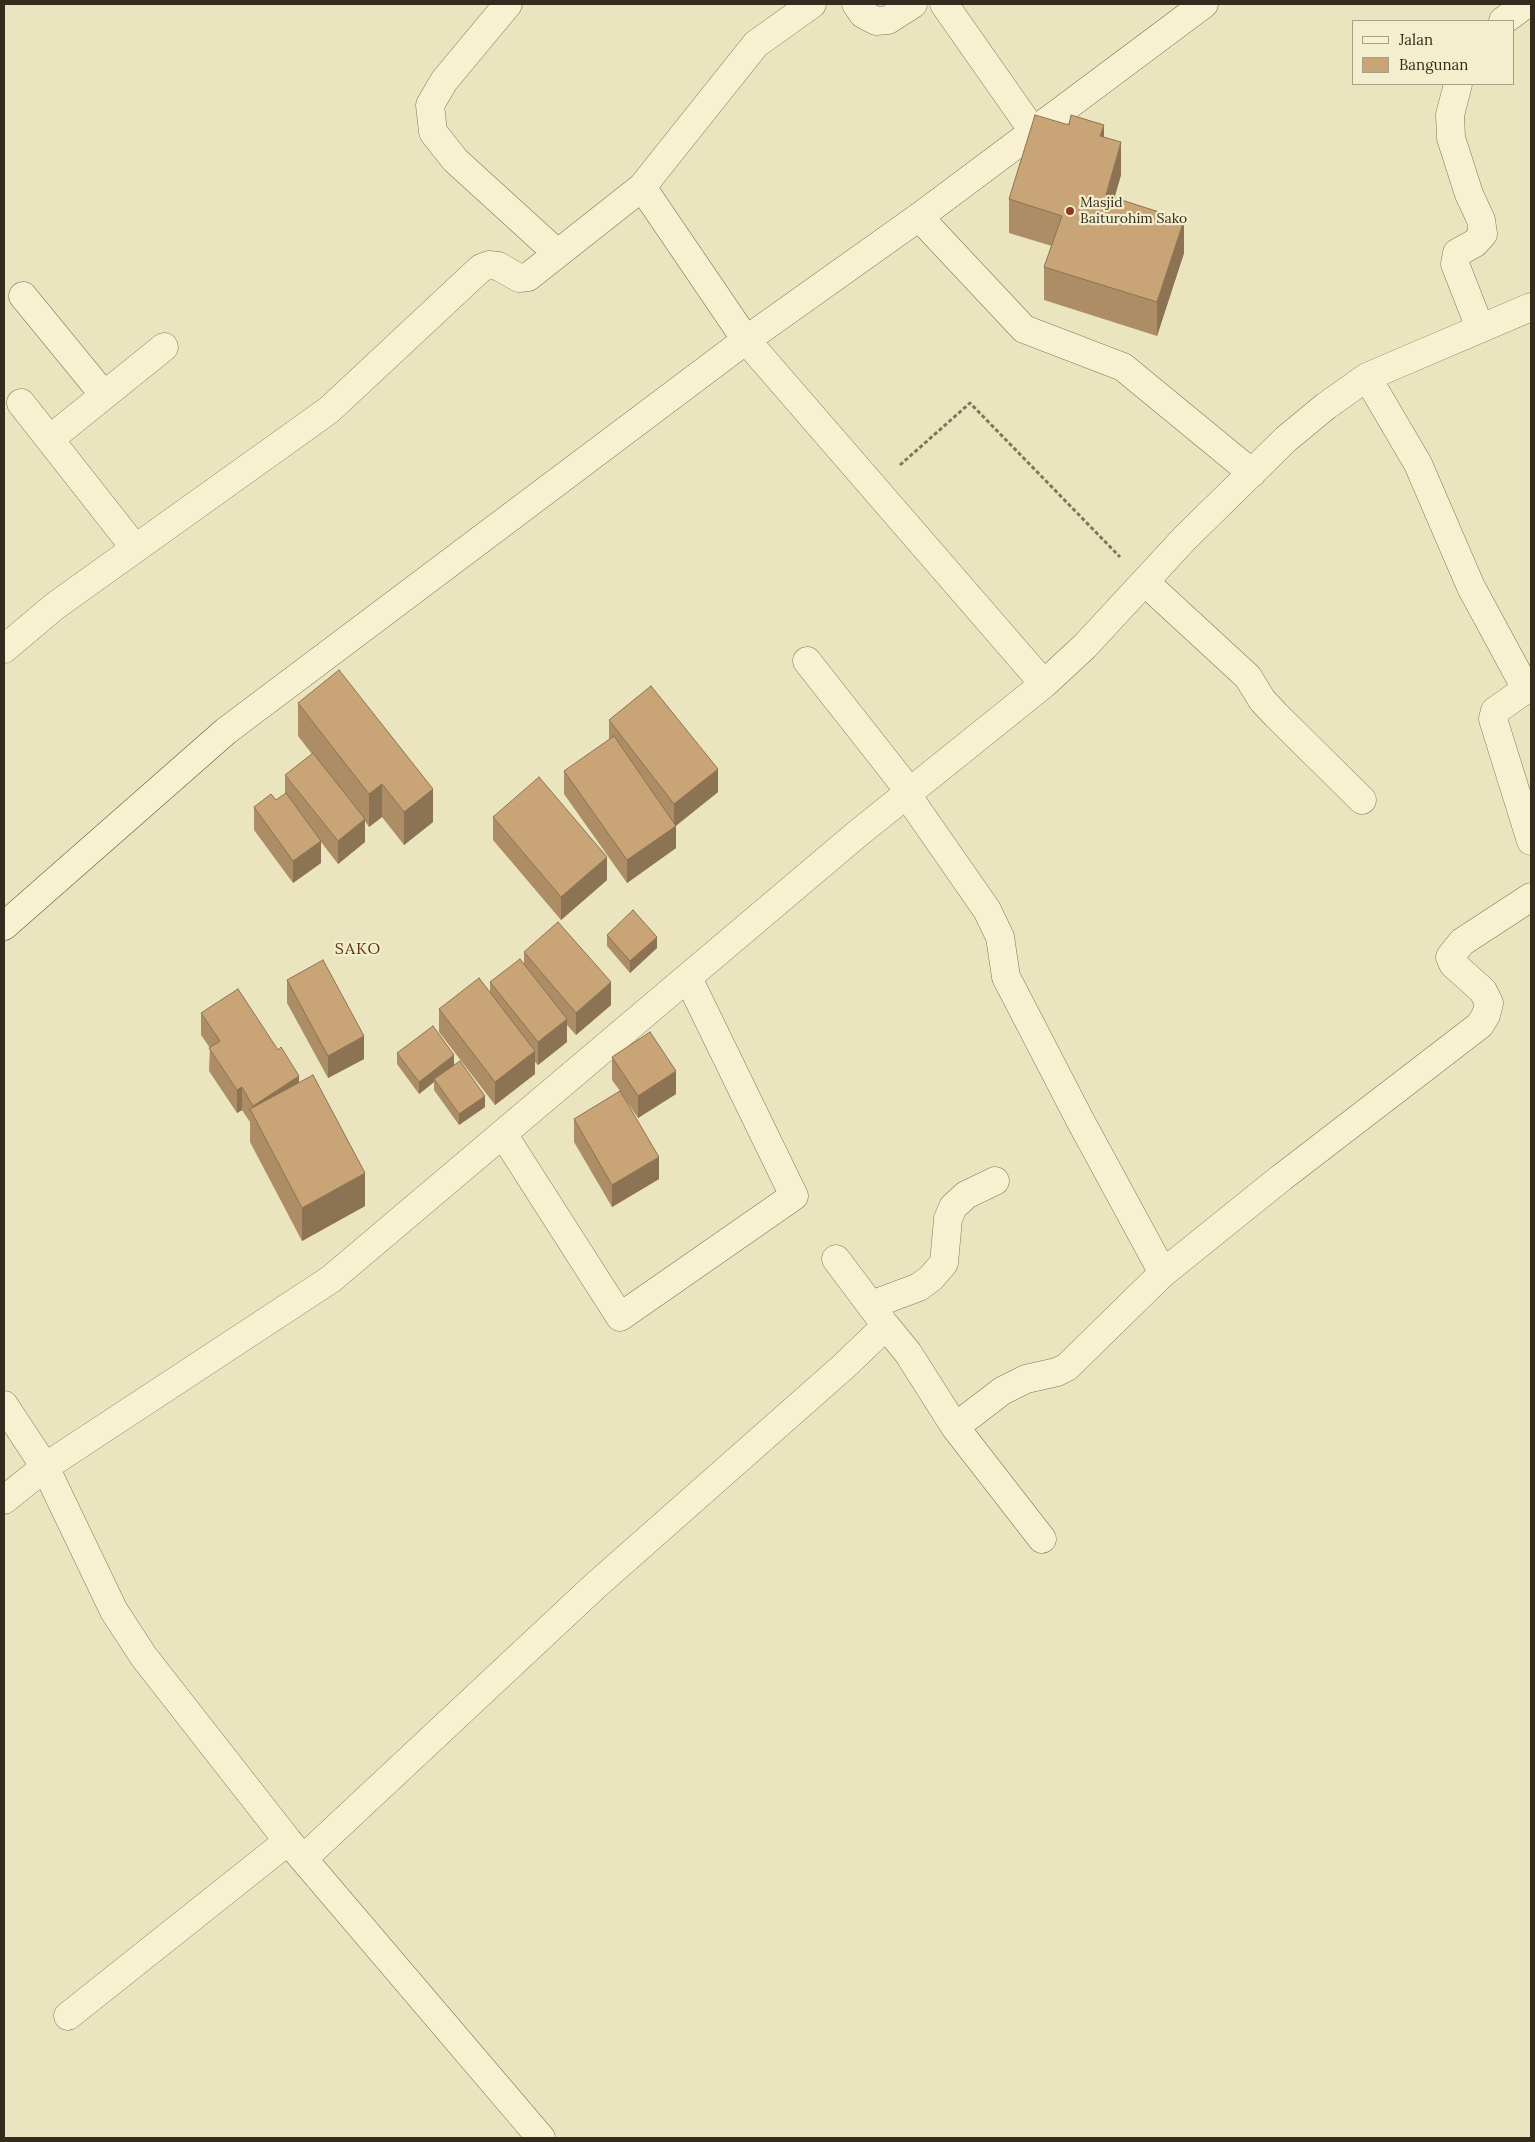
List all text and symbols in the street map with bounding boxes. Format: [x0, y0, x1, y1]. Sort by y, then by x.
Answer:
legend [1352, 20, 1515, 85]
text: Jalan [1399, 30, 1433, 49]
text: Bangunan [1399, 55, 1468, 74]
place label: Masjid Baiturohim Sako [1080, 195, 1187, 228]
marker: Masjid Baiturohim Sako [1064, 205, 1076, 217]
district label: SAKO [334, 939, 382, 959]

